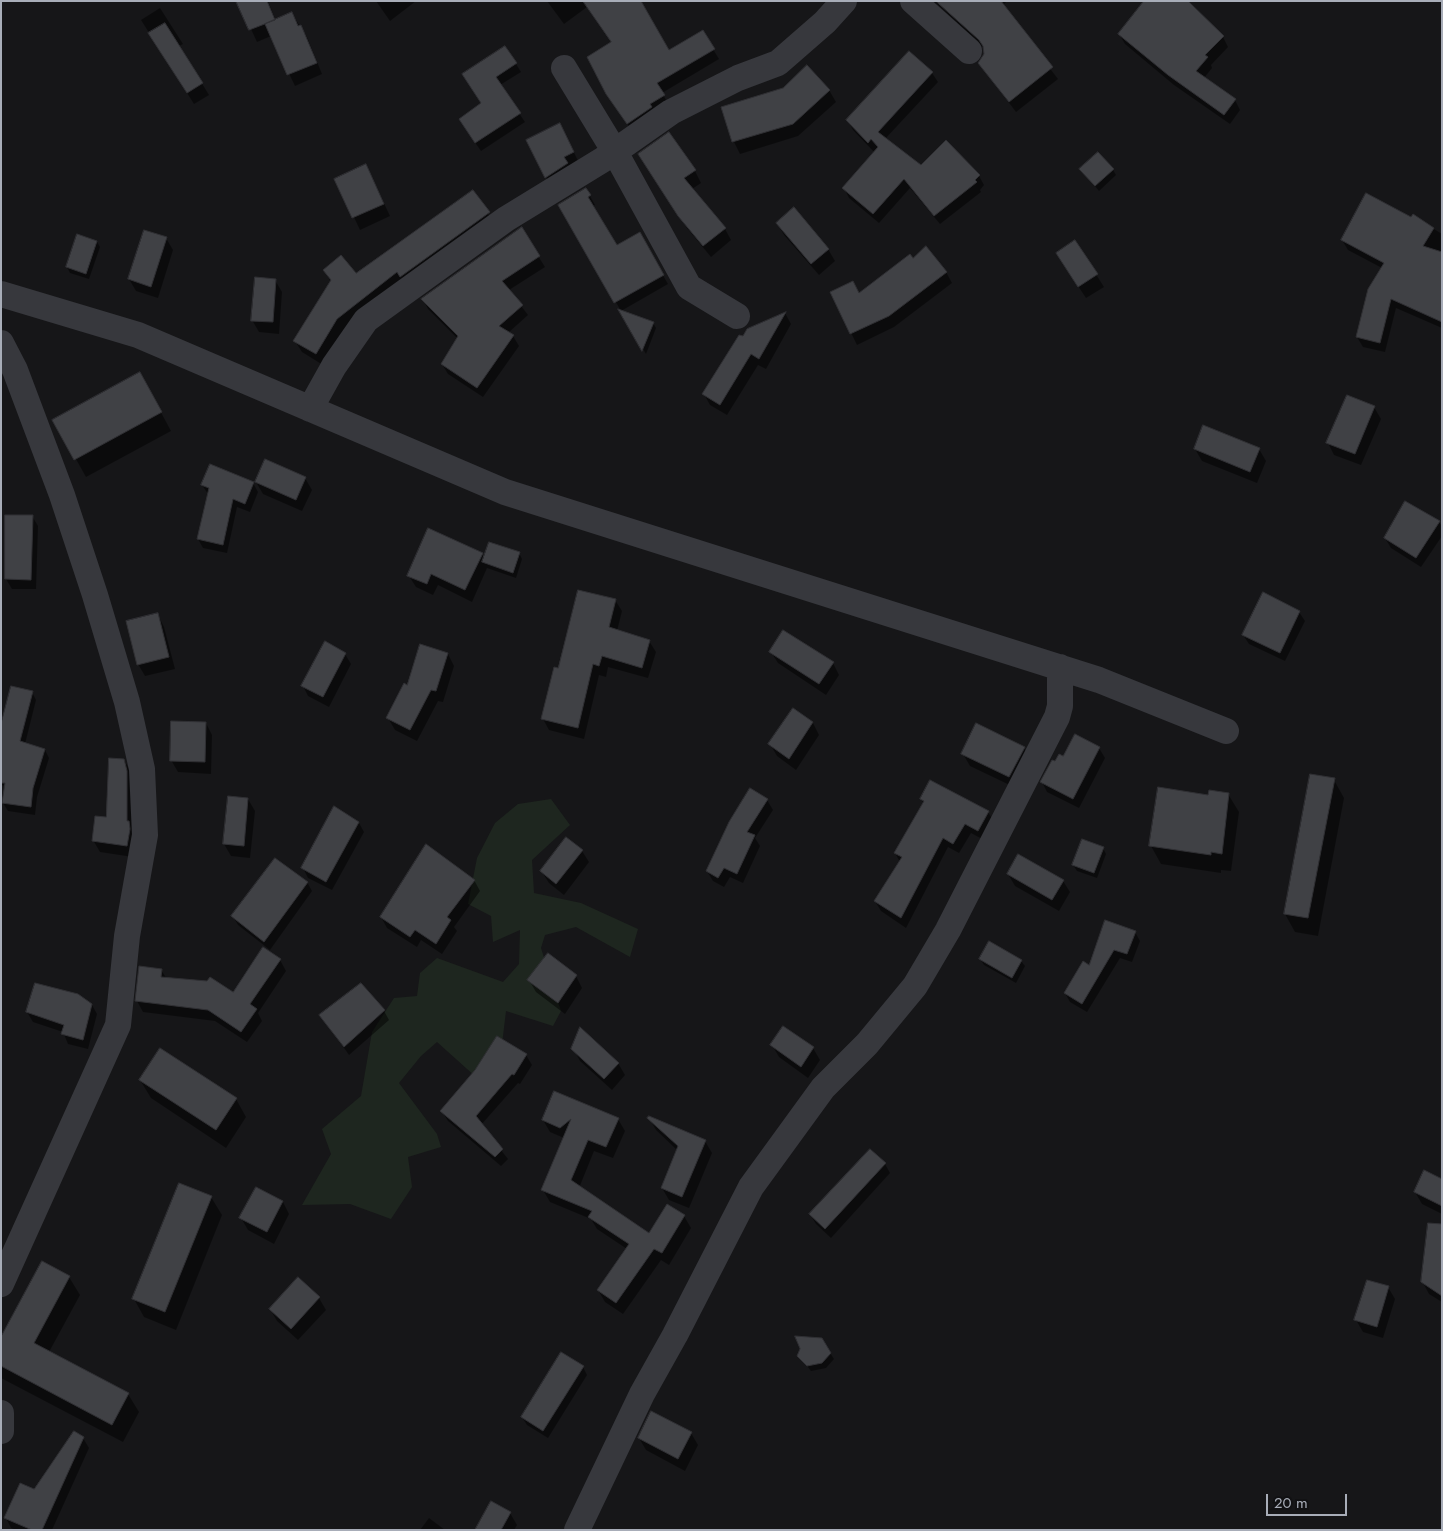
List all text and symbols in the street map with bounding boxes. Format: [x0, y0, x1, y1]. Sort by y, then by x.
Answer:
scale bar [1268, 1484, 1349, 1516]
text: 20 m [1274, 1492, 1308, 1514]

